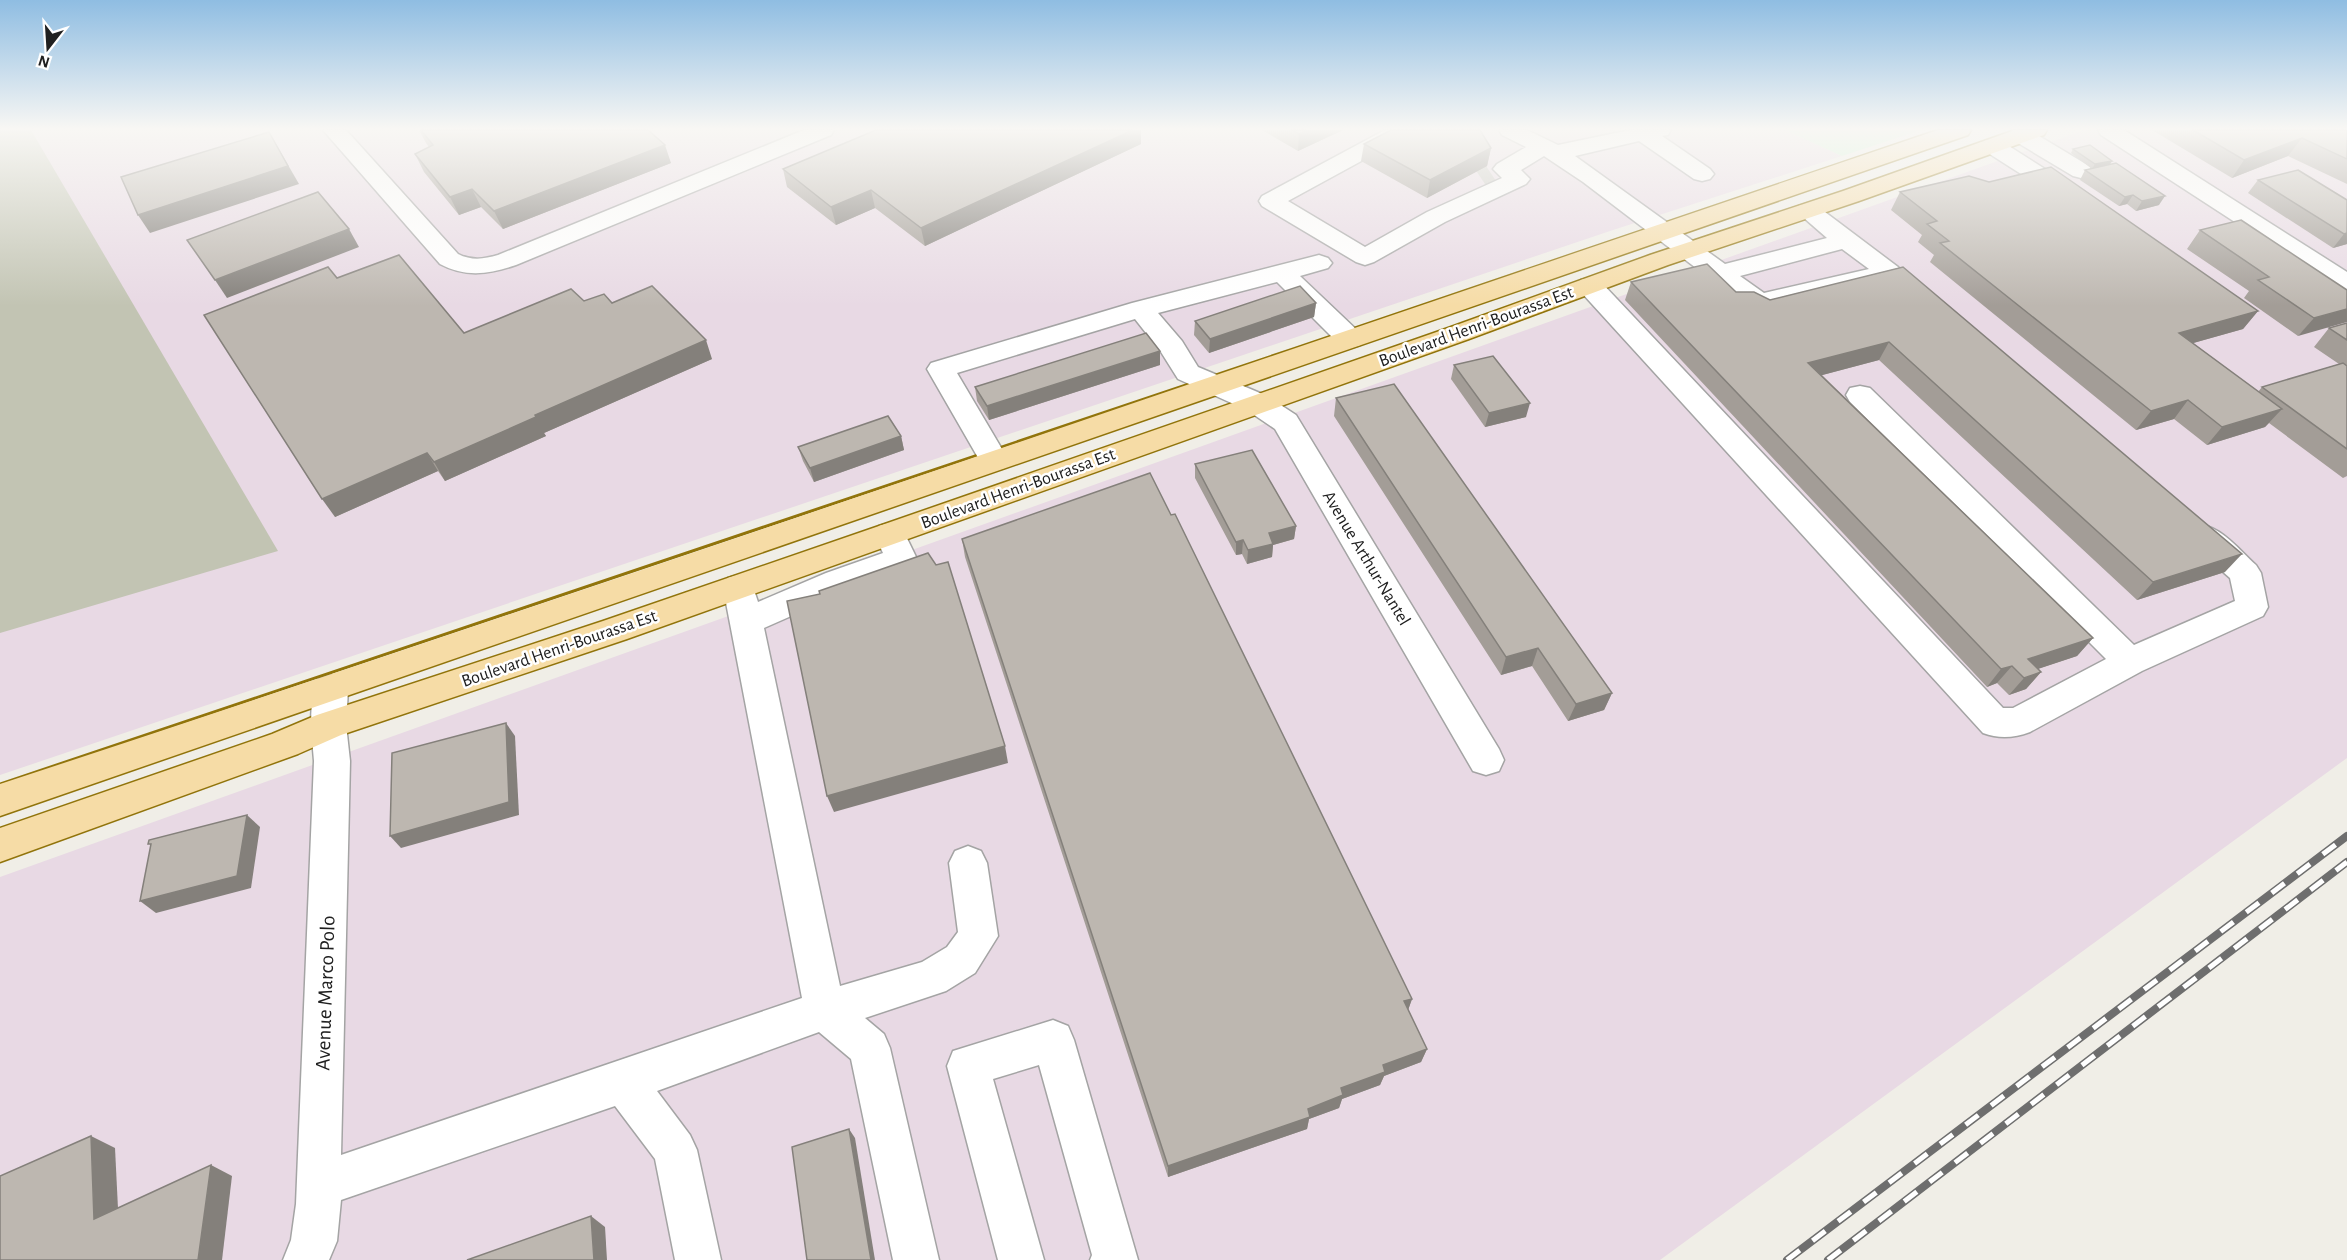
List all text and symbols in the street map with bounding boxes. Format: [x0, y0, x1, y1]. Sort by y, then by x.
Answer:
north arrow [18, 18, 78, 78]
text: N [36, 52, 52, 71]
street label: Boulevard Henri-Bourassa Est [1377, 283, 1576, 371]
street label: Boulevard Henri-Bourassa Est [919, 445, 1118, 533]
street label: Avenue Arthur-Nantel [1319, 488, 1413, 629]
street label: Boulevard Henri-Bourassa Est [459, 607, 660, 691]
street label: Avenue Marco Polo [312, 915, 339, 1071]

